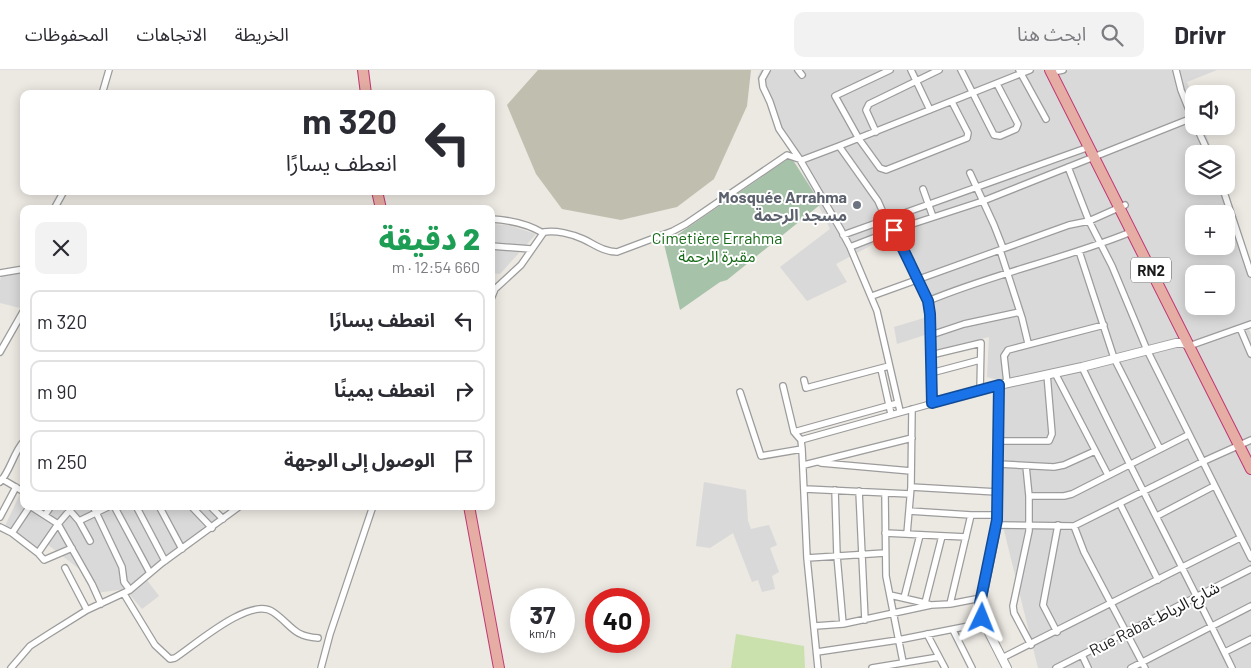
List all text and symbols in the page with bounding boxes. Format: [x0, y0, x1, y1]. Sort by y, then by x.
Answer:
search box [794, 12, 1144, 57]
text: Drivr [1174, 20, 1226, 49]
icon: search [1098, 21, 1126, 49]
text: ابحث هنا [1017, 22, 1086, 45]
text: المحفوظات [25, 23, 109, 45]
text: الاتجاهات [137, 23, 207, 45]
text: الخريطة [235, 23, 289, 45]
map controls [1185, 85, 1235, 315]
button: sound [1185, 85, 1235, 135]
text: 320 m [302, 99, 397, 141]
icon: left [415, 110, 480, 175]
button: layers [1185, 145, 1235, 195]
text: انعطف يسارًا [286, 149, 397, 175]
place label: Mosquée Arrahma مسجد الرحمة [718, 187, 847, 225]
marker: Mosquée Arrahma مسجد الرحمة [851, 199, 863, 211]
button: + [1185, 205, 1235, 255]
pin [873, 209, 915, 251]
icon: arrive [880, 216, 908, 244]
text: 2 دقيقة [379, 220, 480, 256]
button: close [35, 222, 87, 274]
park label: Cimetière Errahma مقبرة الرحمة [652, 228, 782, 266]
text: 660 m · 12:54 [392, 257, 480, 276]
road number: RN2 [1131, 258, 1171, 282]
button: − [1185, 265, 1235, 315]
icon: left [450, 307, 478, 335]
text: انعطف يسارًا [329, 308, 435, 331]
text: 320 m [37, 310, 87, 333]
icon: right [450, 377, 478, 405]
text: انعطف يمينًا [334, 378, 435, 401]
text: 90 m [37, 380, 77, 403]
icon: arrive [450, 447, 478, 475]
text: الوصول إلى الوجهة [284, 448, 435, 471]
text: 250 m [37, 450, 87, 473]
street label: Rue Rabat شارع الرباط [1086, 577, 1224, 663]
speed limit sign: 40 [585, 588, 650, 653]
position arrow [955, 591, 1007, 643]
text: 37 [530, 599, 555, 629]
text: km/h [529, 626, 556, 640]

